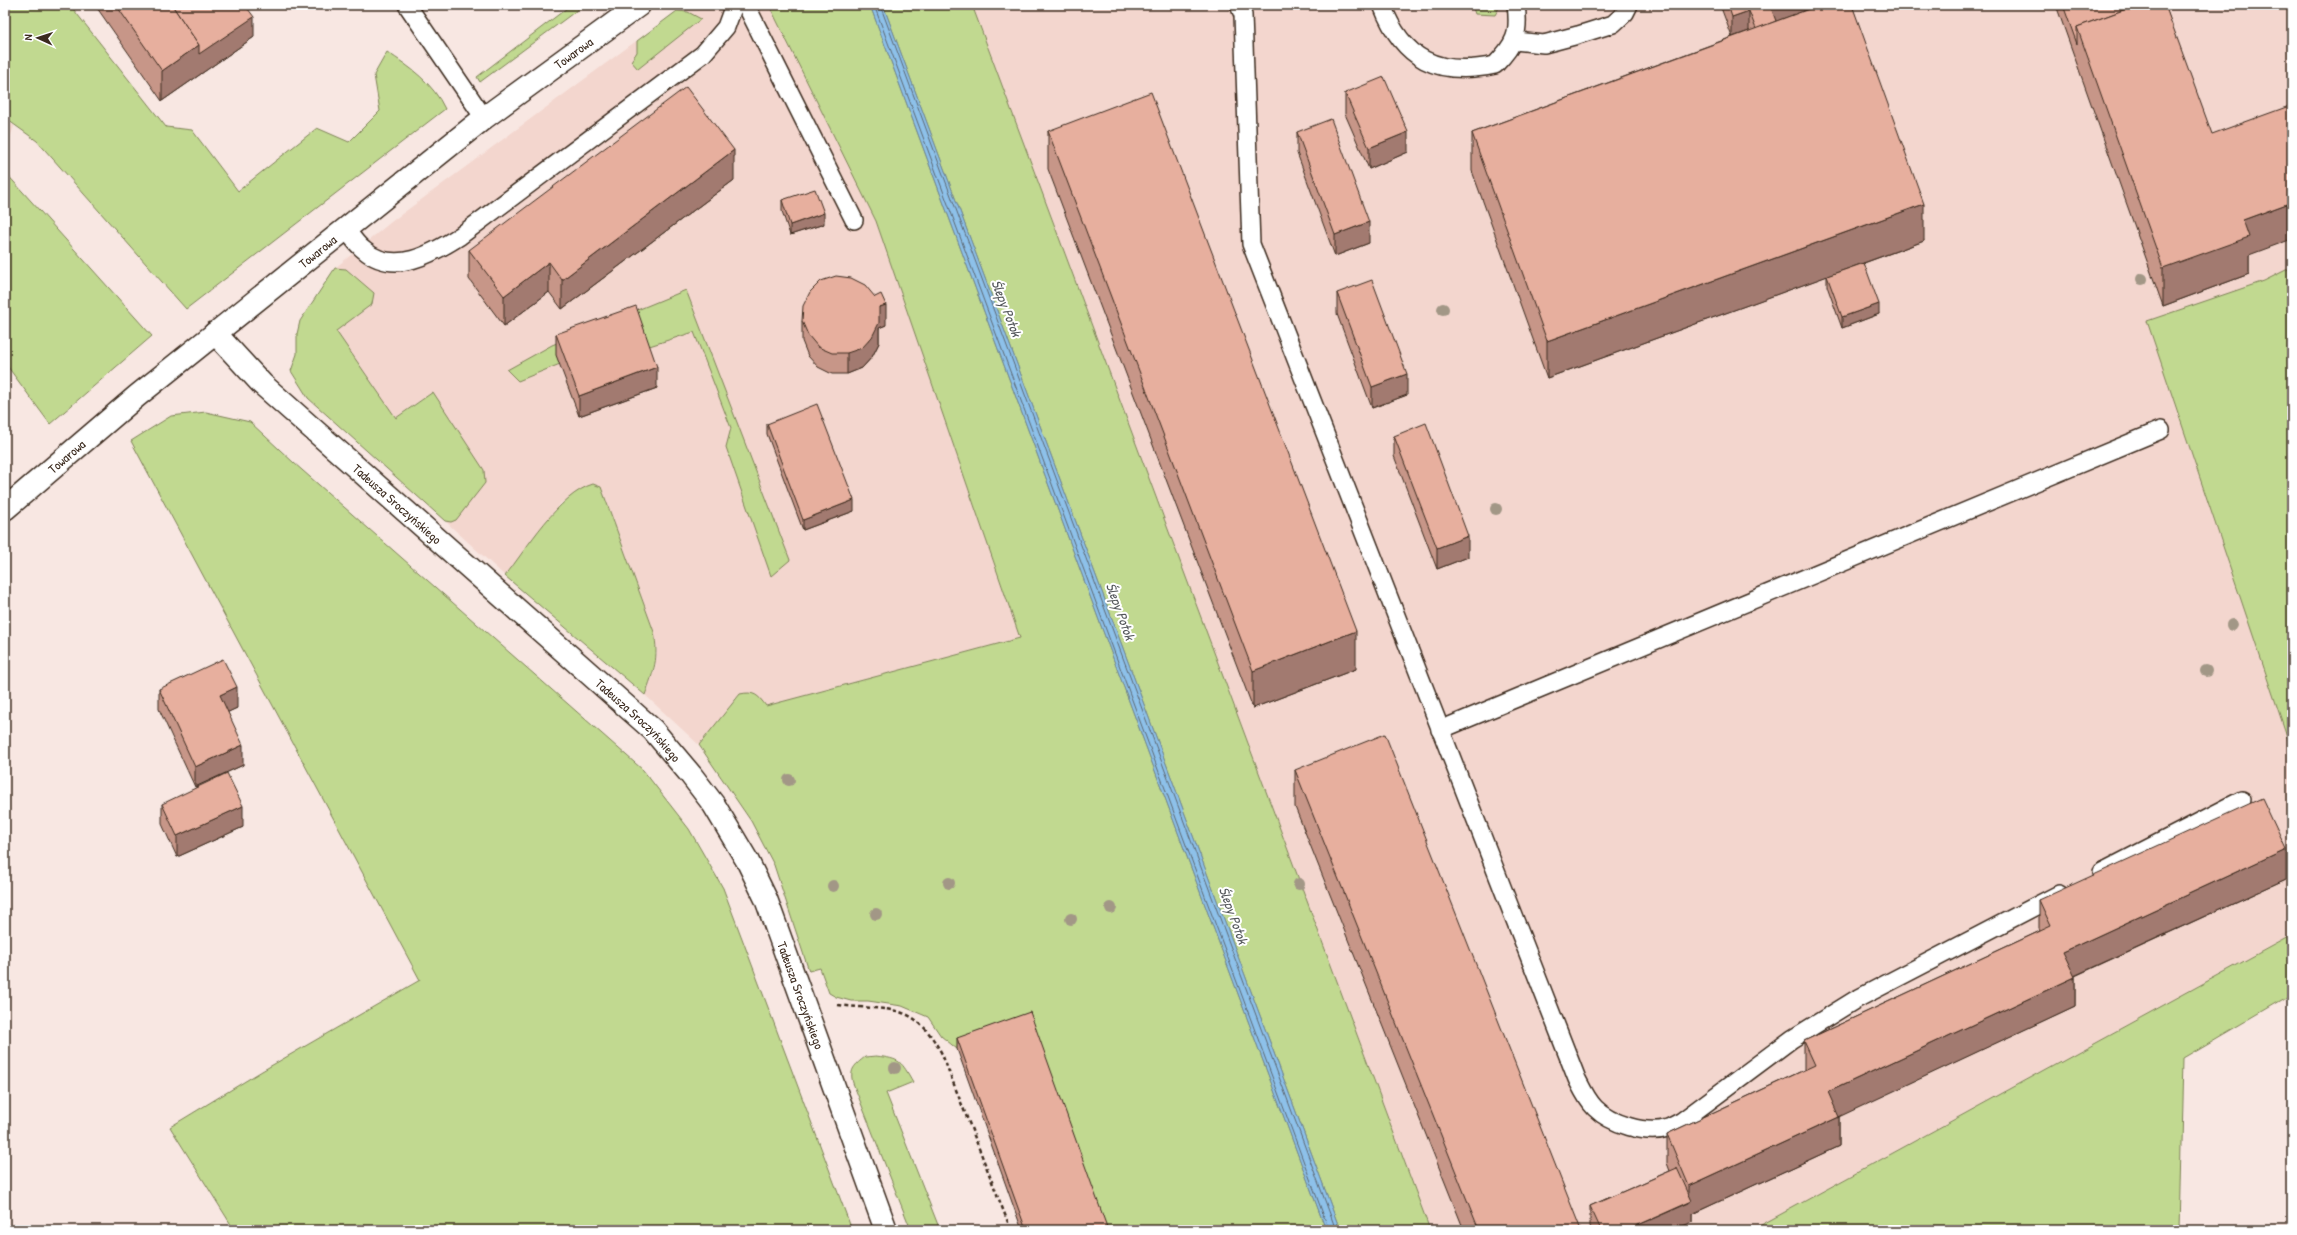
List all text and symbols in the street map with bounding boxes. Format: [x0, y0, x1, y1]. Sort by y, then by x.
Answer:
north arrow [18, 18, 58, 58]
street label: Towarowa [550, 33, 596, 73]
text: N [21, 34, 35, 41]
street label: Towarowa [295, 231, 340, 272]
water label: Ślepy Potok [987, 277, 1027, 341]
street label: Towarowa [44, 435, 89, 477]
street label: Tadeusza Sroczyńskiego [349, 459, 446, 548]
water label: Ślepy Potok [1101, 580, 1141, 644]
street label: Tadeusza Sroczyńskiego [592, 674, 685, 766]
water label: Ślepy Potok [1214, 884, 1254, 948]
street label: Tadeusza Sroczyńskiego [773, 939, 829, 1051]

